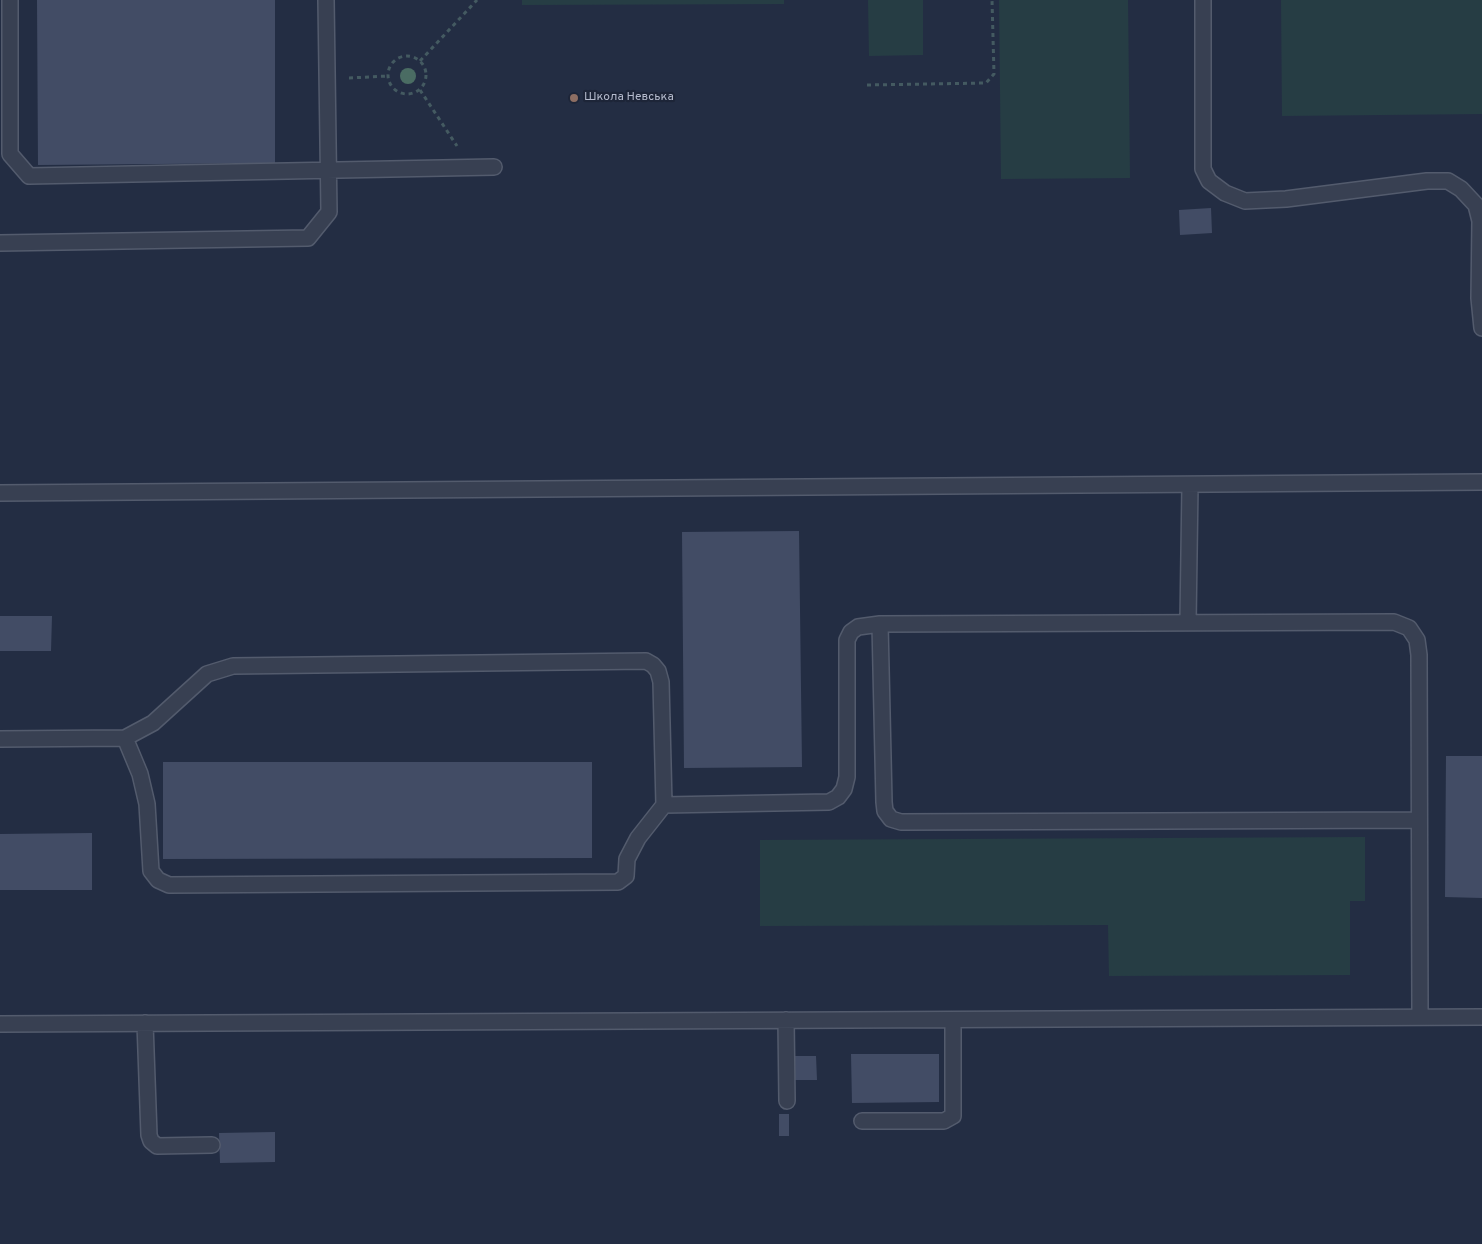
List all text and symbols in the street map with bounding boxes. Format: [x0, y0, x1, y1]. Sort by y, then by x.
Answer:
place label: Школа Невська [584, 91, 674, 105]
marker: Школа Невська [568, 92, 580, 104]

